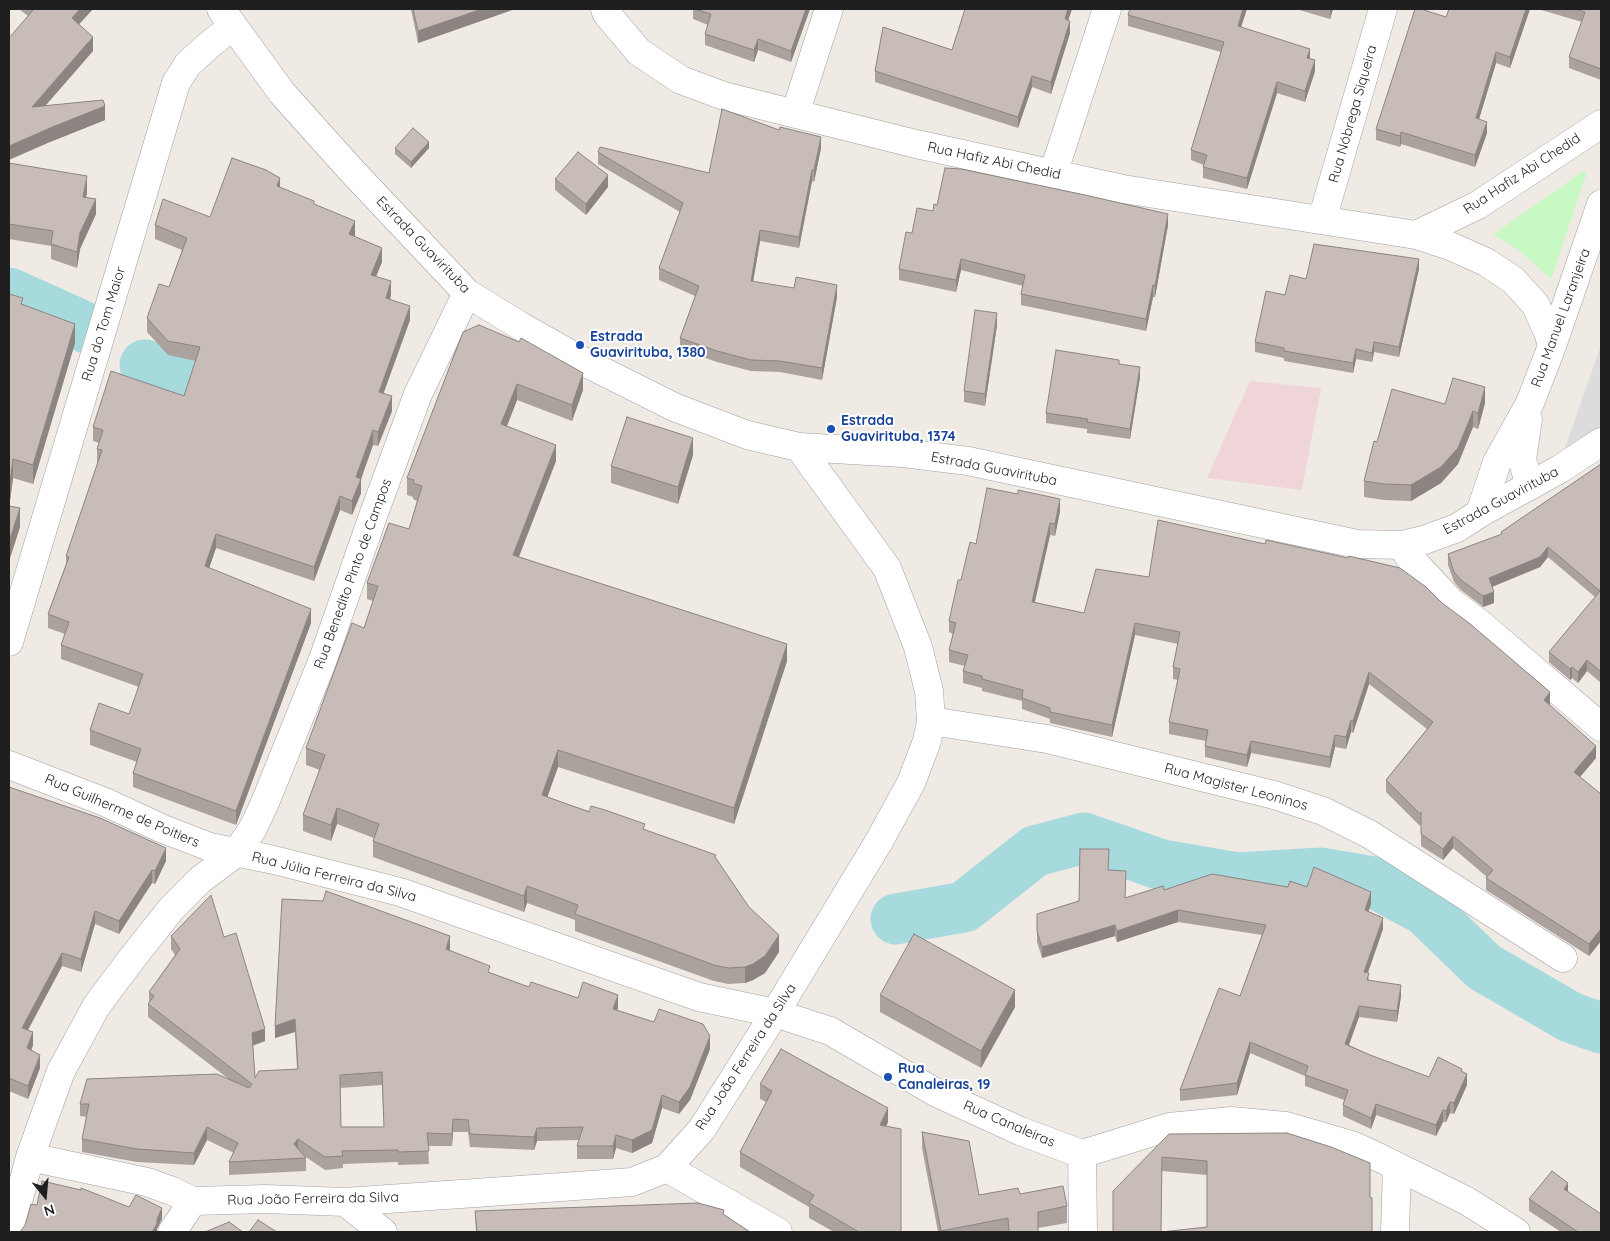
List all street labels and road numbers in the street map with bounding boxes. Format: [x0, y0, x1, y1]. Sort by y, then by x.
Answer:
street label: Rua Nóbrega Siqueira [1325, 43, 1381, 185]
street label: Rua Hafiz Abi Chedid [1460, 130, 1584, 218]
street label: Rua Hafiz Abi Chedid [926, 139, 1062, 183]
street label: Estrada Guavirituba [372, 193, 474, 297]
street label: Rua Manuel Laranjeira [1528, 246, 1594, 390]
street label: Rua do Tom Maior [79, 265, 129, 383]
street label: Estrada Guavirituba [929, 449, 1059, 489]
street label: Estrada Guavirituba [1440, 463, 1562, 539]
street label: Rua Benedito Pinto de Campos [311, 476, 395, 672]
street label: Rua Magister Leoninos [1162, 760, 1310, 814]
street label: Rua Guilherme de Poitiers [42, 771, 202, 851]
street label: Rua Júlia Ferreira da Silva [250, 848, 418, 906]
street label: Rua João Ferreira da Silva [692, 980, 800, 1134]
street label: Rua Canaleiras [961, 1097, 1057, 1151]
street label: Rua João Ferreira da Silva [227, 1189, 399, 1209]

